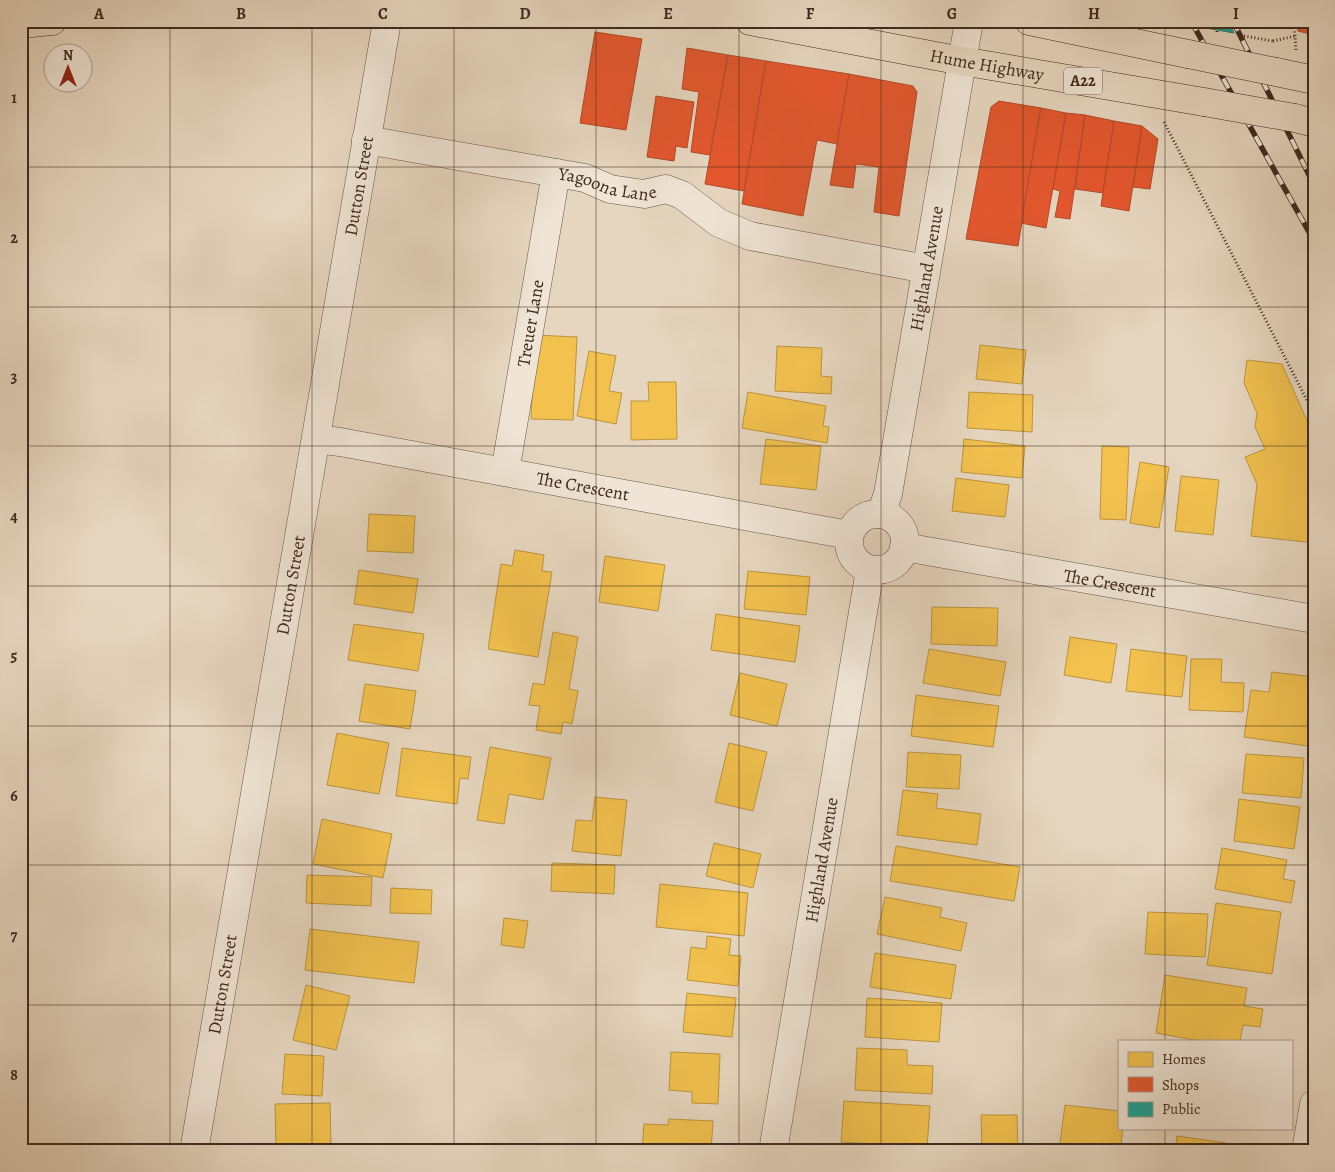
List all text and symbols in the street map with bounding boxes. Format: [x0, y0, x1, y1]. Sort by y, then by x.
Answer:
text: A [93, 3, 105, 25]
text: B [236, 3, 246, 25]
text: C [378, 3, 388, 25]
text: D [519, 3, 531, 25]
text: E [663, 3, 673, 25]
text: F [806, 3, 815, 25]
text: G [947, 3, 957, 25]
text: H [1088, 3, 1100, 25]
text: I [1233, 3, 1239, 25]
north arrow [42, 42, 92, 92]
street label: Hume Highway [928, 43, 1047, 87]
text: N [63, 46, 73, 65]
road number: A22 [1064, 68, 1102, 94]
text: 1 [11, 87, 17, 109]
street label: Dutton Street [338, 134, 379, 238]
street label: Yagoona Lane [555, 161, 659, 207]
street label: Highland Avenue [904, 204, 949, 333]
text: 2 [10, 227, 18, 249]
street label: Treuer Lane [511, 278, 550, 368]
text: 3 [11, 366, 18, 388]
street label: The Crescent [535, 466, 631, 507]
text: 4 [10, 506, 18, 528]
street label: Dutton Street [270, 533, 311, 637]
street label: The Crescent [1062, 563, 1158, 603]
text: 5 [11, 645, 18, 667]
text: 6 [10, 785, 18, 807]
street label: Highland Avenue [799, 796, 844, 925]
text: 7 [11, 925, 18, 947]
street label: Dutton Street [202, 933, 243, 1036]
legend [1118, 1040, 1292, 1130]
text: Homes [1162, 1049, 1206, 1069]
text: 8 [10, 1064, 18, 1086]
text: Shops [1162, 1075, 1199, 1095]
text: Public [1162, 1099, 1200, 1119]

